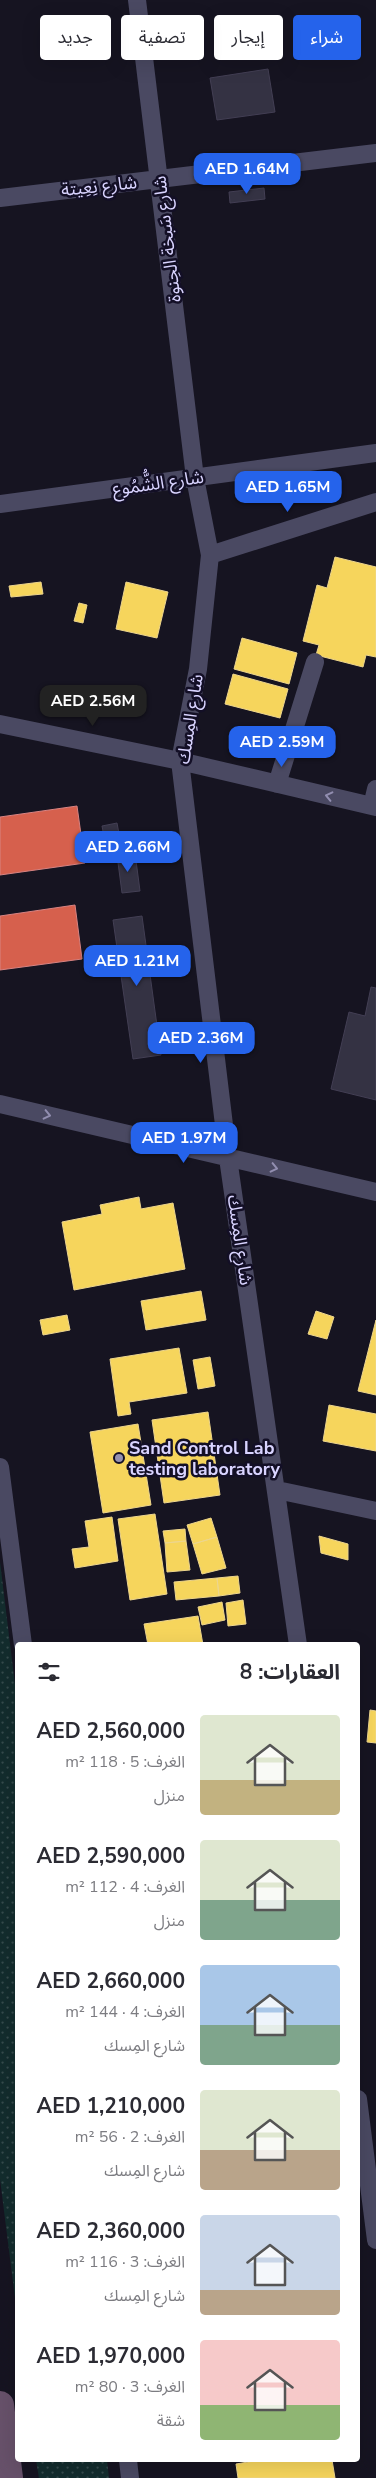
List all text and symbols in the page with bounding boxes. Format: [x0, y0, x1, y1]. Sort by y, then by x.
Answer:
chip: جديد [40, 15, 111, 60]
chip: تصفية [121, 15, 204, 60]
chip: إيجار [214, 15, 283, 60]
chip: شراء [293, 15, 361, 60]
pin: AED 1.64M [190, 152, 304, 195]
text: AED 1.64M [205, 158, 289, 180]
street label: شارع نِعِيتة [60, 170, 138, 204]
street label: شارع سَبخة الحِنوة [147, 174, 189, 304]
street label: شارع الشُّمُوع [110, 461, 206, 503]
pin: AED 1.65M [231, 470, 345, 513]
text: AED 1.65M [246, 476, 330, 498]
street label: شارع المِسك [171, 672, 211, 766]
pin: AED 2.56M [36, 684, 150, 727]
text: AED 2.56M [51, 690, 135, 712]
pin: AED 2.59M [225, 726, 339, 768]
text: AED 2.59M [240, 731, 324, 753]
one-way arrow [324, 791, 333, 802]
pin: AED 2.66M [71, 830, 185, 873]
text: AED 2.66M [86, 836, 170, 858]
pin: AED 1.21M [80, 944, 194, 987]
text: AED 1.21M [95, 950, 179, 972]
pin: AED 2.36M [144, 1022, 258, 1064]
text: AED 2.36M [159, 1027, 243, 1049]
one-way arrow [43, 1109, 52, 1120]
pin: AED 1.97M [127, 1122, 241, 1164]
text: AED 1.97M [142, 1127, 226, 1149]
one-way arrow [269, 1162, 278, 1173]
street label: شارع المِسك [220, 1193, 258, 1287]
place label: Sand Control Lab testing laboratory [129, 1436, 280, 1481]
marker: Sand Control Lab testing laboratory [113, 1452, 125, 1464]
icon: filters [35, 1658, 63, 1686]
text: العقارات: 8 [240, 1658, 340, 1686]
text: AED 2,560,000 [37, 1717, 185, 1745]
icon: home [240, 1735, 300, 1795]
text: الغرف: 5 · 118 m² [65, 1751, 185, 1773]
text: منزل [154, 1785, 185, 1807]
text: AED 2,590,000 [37, 1842, 185, 1870]
icon: home [240, 1860, 300, 1920]
text: الغرف: 4 · 112 m² [65, 1876, 185, 1898]
text: منزل [154, 1910, 185, 1932]
text: AED 2,660,000 [37, 1967, 185, 1995]
icon: home [240, 1985, 300, 2045]
text: الغرف: 4 · 144 m² [65, 2001, 185, 2023]
text: شارع المِسك [104, 2035, 185, 2057]
text: AED 1,210,000 [37, 2092, 185, 2120]
icon: home [240, 2110, 300, 2170]
text: الغرف: 2 · 56 m² [75, 2126, 185, 2148]
text: شارع المِسك [104, 2160, 185, 2182]
text: AED 2,360,000 [37, 2217, 185, 2245]
icon: home [240, 2235, 300, 2295]
text: الغرف: 3 · 116 m² [65, 2251, 185, 2273]
text: شارع المِسك [104, 2285, 185, 2307]
text: AED 1,970,000 [37, 2342, 185, 2370]
icon: home [240, 2360, 300, 2420]
text: الغرف: 3 · 80 m² [75, 2376, 185, 2398]
text: شقة [157, 2410, 185, 2432]

